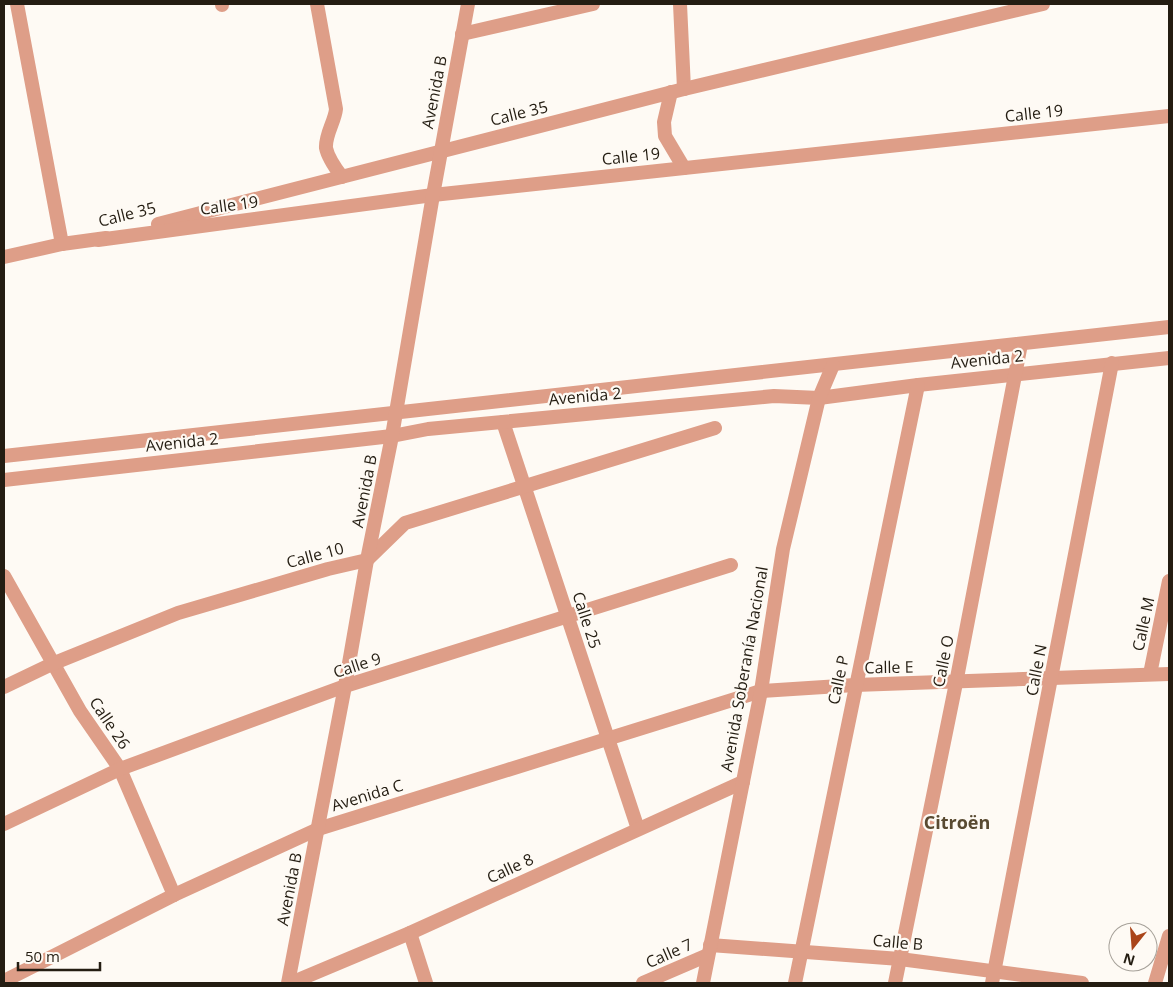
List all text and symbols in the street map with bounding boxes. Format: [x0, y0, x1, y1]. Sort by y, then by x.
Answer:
street label: Avenida B [416, 54, 452, 130]
street label: Calle 35 [488, 95, 550, 131]
street label: Calle 19 [1004, 99, 1064, 127]
street label: Calle 19 [601, 142, 661, 170]
street label: Calle 19 [199, 190, 259, 220]
street label: Calle 35 [96, 196, 158, 232]
street label: Avenida 2 [950, 344, 1024, 374]
street label: Avenida 2 [548, 382, 622, 410]
street label: Avenida 2 [145, 427, 219, 457]
street label: Avenida B [346, 453, 382, 529]
street label: Calle 10 [284, 537, 346, 573]
street label: Avenida Soberanía Nacional [715, 565, 773, 773]
street label: Calle 25 [568, 589, 606, 651]
street label: Calle M [1127, 595, 1159, 653]
street label: Calle O [927, 633, 959, 689]
street label: Calle N [1020, 642, 1052, 698]
street label: Calle 9 [330, 647, 384, 683]
street label: Calle P [822, 653, 854, 707]
street label: Calle E [864, 656, 914, 678]
street label: Calle 26 [85, 693, 135, 753]
street label: Avenida C [328, 774, 406, 816]
district label: Citroën [924, 810, 990, 834]
street label: Calle 8 [483, 848, 537, 888]
street label: Avenida B [271, 851, 307, 927]
north arrow [1108, 922, 1158, 972]
street label: Calle B [872, 929, 924, 955]
street label: Calle 7 [642, 933, 696, 973]
scale bar [18, 940, 100, 972]
text: 50 m [25, 946, 60, 966]
text: N [1121, 949, 1137, 971]

